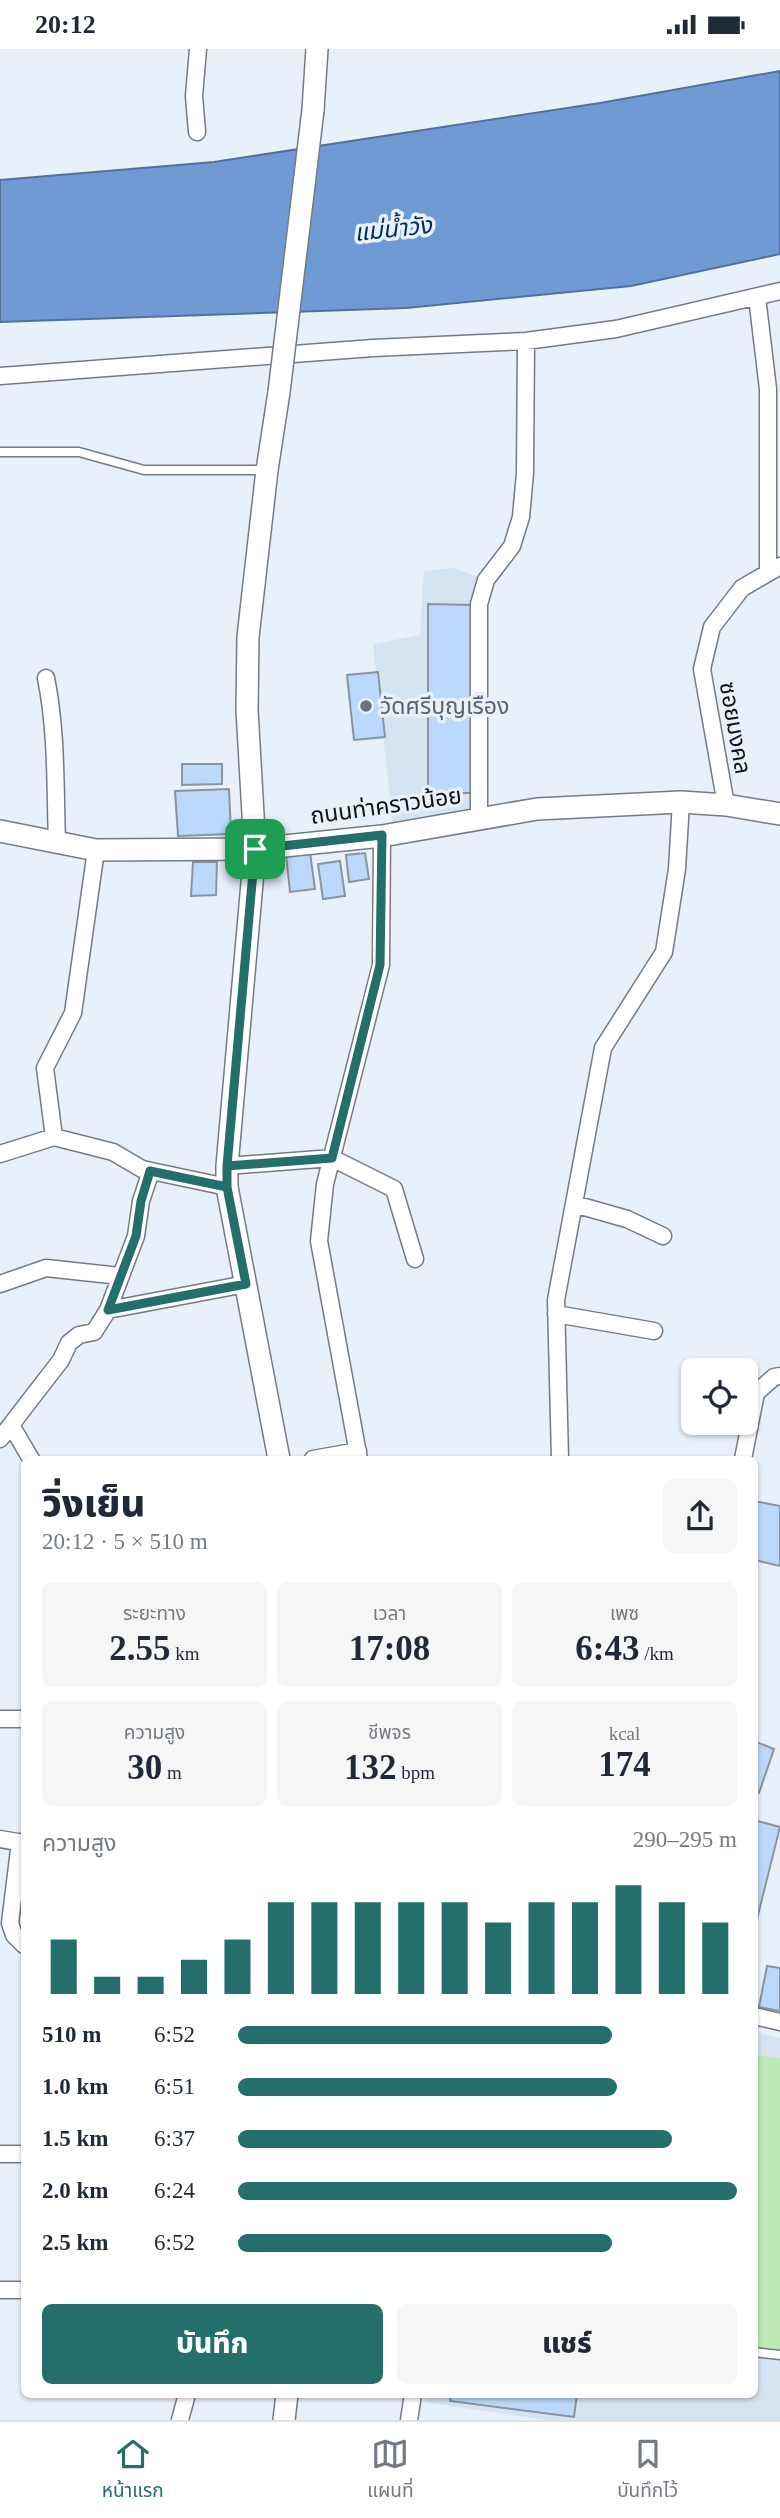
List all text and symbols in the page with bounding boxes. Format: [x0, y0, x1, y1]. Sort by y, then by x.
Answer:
text: 20:12 [35, 10, 96, 39]
water label: แม่น้ำวัง [353, 208, 434, 246]
street label: ซอยมงคล [715, 680, 755, 776]
place label: วัดศรีบุญเรือง [380, 694, 509, 720]
marker: วัดศรีบุญเรือง [358, 698, 374, 714]
street label: ถนนท่าคราวน้อย [309, 783, 463, 829]
pin [225, 819, 285, 879]
icon: arrive [236, 830, 274, 868]
map controls [681, 1358, 758, 1435]
button: locate [681, 1358, 758, 1435]
button: share [663, 1479, 737, 1553]
text: วิ่งเย็น [42, 1482, 145, 1524]
text: 20:12 · 5 × 510 m [42, 1529, 208, 1554]
text: ระยะทาง [123, 1603, 186, 1624]
text: เวลา [373, 1603, 406, 1624]
text: เพซ [610, 1603, 639, 1624]
text: 2.55 [109, 1629, 171, 1668]
text: 17:08 [349, 1629, 430, 1668]
text: 6:43 [575, 1629, 639, 1668]
text: km [171, 1643, 200, 1664]
text: /km [639, 1643, 674, 1664]
text: ความสูง [124, 1722, 185, 1743]
text: ชีพจร [368, 1722, 411, 1743]
text: kcal [609, 1723, 640, 1744]
text: 174 [598, 1745, 651, 1784]
text: 30 [127, 1748, 162, 1787]
text: 132 [344, 1748, 396, 1787]
text: m [162, 1762, 182, 1783]
text: bpm [396, 1762, 435, 1783]
text: 290–295 m [633, 1827, 737, 1852]
text: ความสูง [42, 1831, 116, 1856]
text: 510 m [42, 2022, 101, 2047]
text: 6:52 [154, 2022, 195, 2047]
text: 1.0 km [42, 2074, 108, 2099]
text: 6:51 [154, 2074, 195, 2099]
text: 1.5 km [42, 2126, 108, 2151]
text: 6:37 [154, 2126, 195, 2151]
text: 2.0 km [42, 2178, 108, 2203]
text: 6:24 [154, 2178, 195, 2203]
text: 2.5 km [42, 2230, 108, 2255]
text: 6:52 [154, 2230, 195, 2255]
button: บันทึก [42, 2304, 383, 2384]
button: แชร์ [397, 2304, 737, 2384]
tab: หน้าแรก [102, 2435, 164, 2506]
tab: แผนที่ [367, 2435, 414, 2506]
tab: บันทึกไว้ [617, 2435, 678, 2506]

